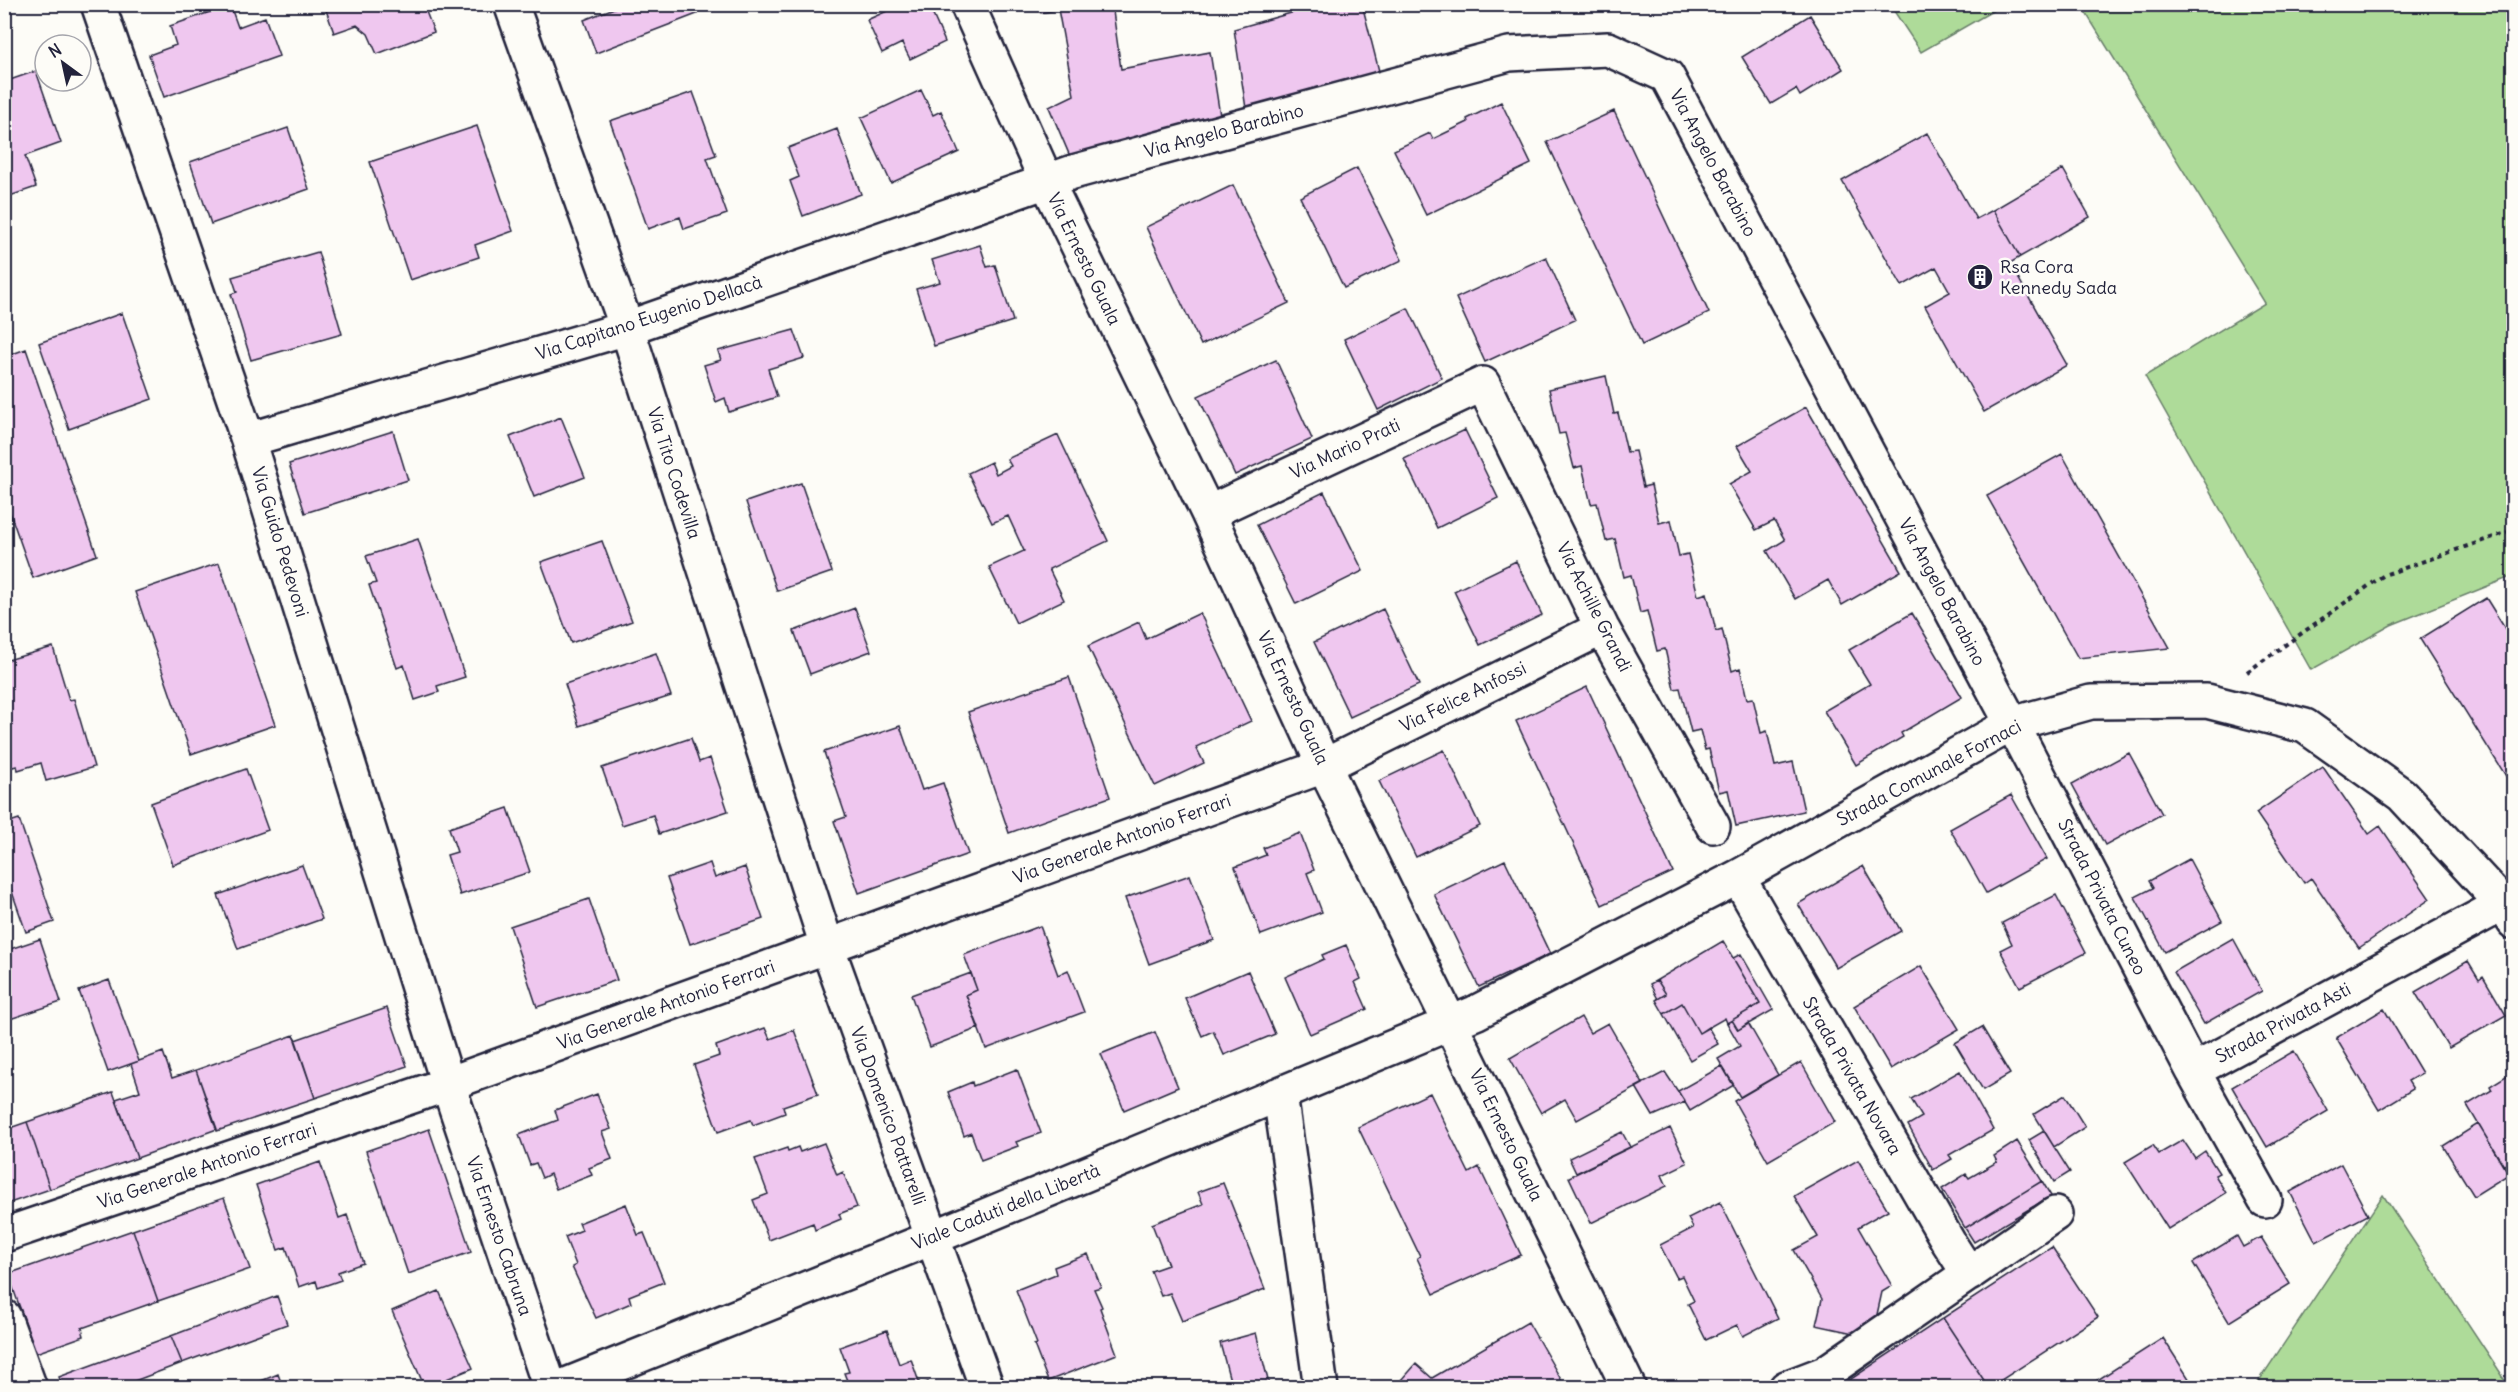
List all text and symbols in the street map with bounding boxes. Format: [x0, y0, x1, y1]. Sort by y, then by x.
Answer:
north arrow [33, 33, 93, 93]
text: N [45, 39, 65, 62]
street label: Via Angelo Barabino [1665, 85, 1762, 241]
street label: Via Angelo Barabino [1142, 98, 1306, 163]
street label: Via Ernesto Guala [1042, 189, 1126, 329]
place label: Rsa Cora Kennedy Sada [2000, 255, 2117, 299]
building icon: Rsa Cora Kennedy Sada [1965, 262, 1995, 292]
street label: Via Capitano Eugenio Dellacà [533, 270, 765, 365]
street label: Via Tito Codevilla [642, 404, 707, 541]
street label: Via Mario Prati [1286, 413, 1403, 484]
street label: Via Guido Pedevoni [247, 464, 314, 620]
street label: Via Angelo Barabino [1894, 514, 1991, 670]
street label: Via Achille Grandi [1552, 538, 1637, 675]
street label: Via Ernesto Guala [1253, 627, 1334, 768]
street label: Via Felice Anfossi [1396, 656, 1530, 737]
street label: Strada Comunale Fornaci [1833, 714, 2025, 831]
street label: Via Generale Antonio Ferrari [1010, 788, 1234, 889]
street label: Strada Privata Cuneo [2053, 815, 2152, 979]
street label: Via Generale Antonio Ferrari [554, 954, 778, 1055]
street label: Strada Privata Asti [2211, 977, 2354, 1068]
street label: Strada Privata Novara [1798, 993, 1907, 1159]
street label: Via Domenico Pattarelli [846, 1024, 931, 1208]
street label: Via Ernesto Guala [1464, 1065, 1548, 1205]
street label: Via Generale Antonio Ferrari [94, 1117, 319, 1214]
street label: Via Ernesto Cabruna [461, 1153, 538, 1318]
street label: Viale Caduti della Libertà [908, 1158, 1103, 1255]

